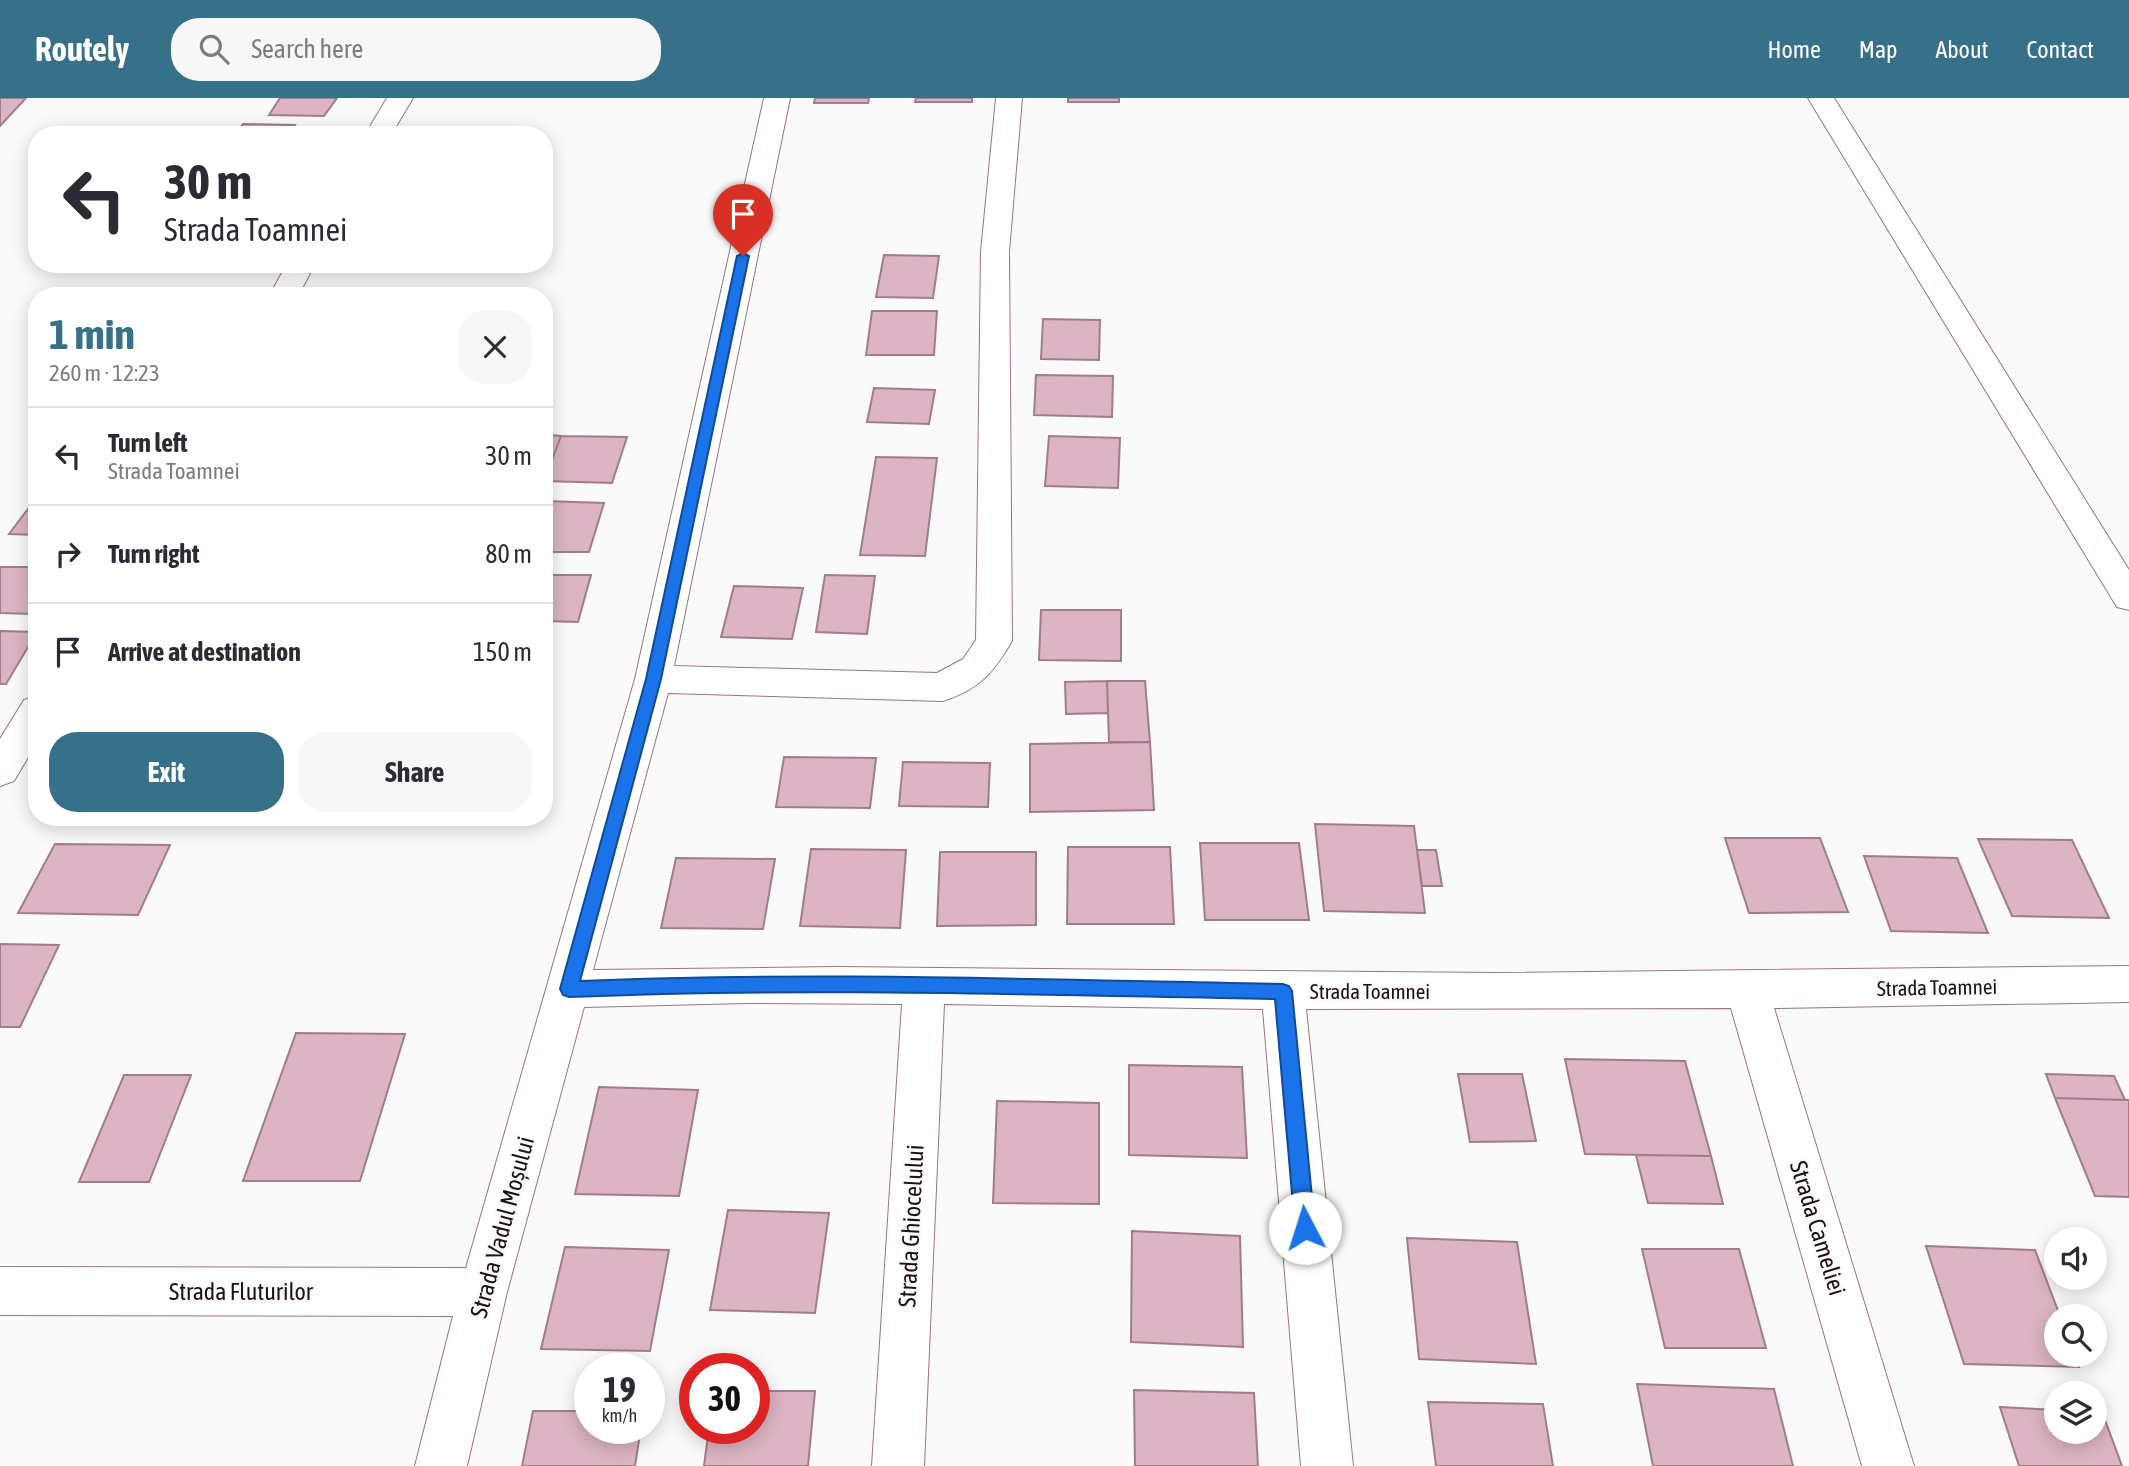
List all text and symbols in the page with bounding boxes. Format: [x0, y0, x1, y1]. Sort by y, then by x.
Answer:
search box [171, 18, 661, 81]
text: Routely [35, 30, 129, 68]
icon: search [195, 30, 233, 68]
text: Search here [251, 34, 363, 64]
text: Home [1767, 36, 1821, 63]
text: Map [1859, 36, 1897, 63]
text: About [1935, 36, 1988, 63]
text: Contact [2026, 36, 2094, 63]
text: 30 m [164, 153, 252, 209]
icon: left [49, 154, 140, 245]
pin [713, 184, 773, 256]
icon: arrive [724, 195, 762, 233]
text: Strada Toamnei [164, 211, 347, 248]
text: 1 min [49, 310, 135, 358]
button: close [458, 310, 532, 384]
text: 260 m · 12:23 [49, 360, 160, 386]
text: Turn left [108, 428, 188, 458]
icon: left [49, 437, 87, 475]
text: 30 m [485, 441, 532, 471]
text: Strada Toamnei [108, 458, 240, 484]
icon: right [49, 535, 87, 573]
text: Turn right [108, 539, 199, 569]
text: 80 m [485, 539, 532, 569]
icon: arrive [49, 633, 87, 671]
text: Arrive at destination [108, 637, 301, 667]
text: 150 m [473, 637, 532, 667]
button: Exit [49, 732, 284, 812]
button: Share [298, 732, 532, 812]
street label: Strada Toamnei [1877, 974, 1997, 1000]
street label: Strada Toamnei [1310, 979, 1430, 1003]
street label: Strada Vadul Moșului [465, 1134, 539, 1320]
street label: Strada Ghiocelului [893, 1144, 929, 1308]
street label: Strada Cameliei [1785, 1158, 1851, 1298]
position arrow [1268, 1191, 1342, 1265]
map controls [2044, 1227, 2107, 1444]
button: sound [2044, 1227, 2107, 1290]
street label: Strada Fluturilor [169, 1278, 314, 1305]
button: search [2044, 1304, 2107, 1367]
speed limit sign: 30 [679, 1353, 770, 1444]
text: 19 [603, 1369, 636, 1409]
button: layers [2044, 1381, 2107, 1444]
text: km/h [602, 1405, 637, 1426]

